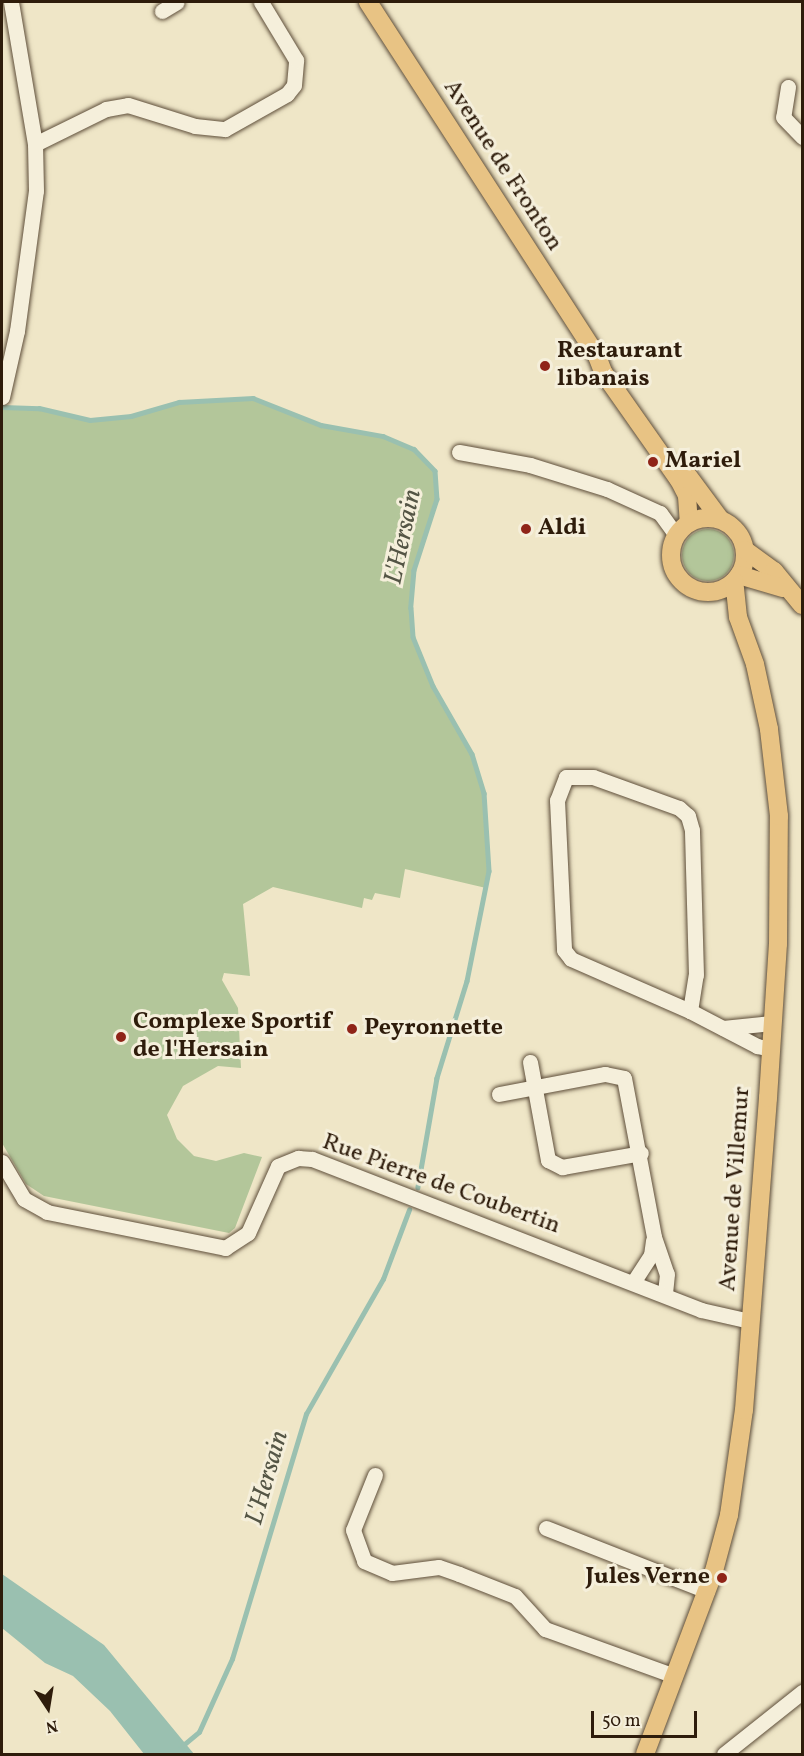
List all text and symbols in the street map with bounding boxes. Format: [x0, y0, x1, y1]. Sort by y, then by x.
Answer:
street label: Avenue de Fronton [436, 75, 568, 257]
place label: Restaurant libanais [557, 338, 682, 394]
marker: Restaurant libanais [538, 359, 552, 373]
place label: Mariel [665, 448, 741, 476]
marker: Mariel [646, 455, 660, 469]
water label: L'Hersain [379, 487, 429, 587]
place label: Aldi [538, 515, 586, 543]
marker: Aldi [519, 522, 533, 536]
place label: Complexe Sportif de l'Hersain [133, 1009, 331, 1065]
place label: Peyronnette [364, 1015, 503, 1043]
marker: Peyronnette [345, 1022, 359, 1036]
marker: Complexe Sportif de l'Hersain [114, 1030, 128, 1044]
street label: Avenue de Villemur [714, 1085, 758, 1293]
street label: Rue Pierre de Coubertin [318, 1129, 564, 1241]
water label: L'Hersain [240, 1427, 296, 1529]
place label: Jules Verne [585, 1564, 710, 1592]
marker: Jules Verne [715, 1571, 729, 1585]
north arrow [18, 1678, 78, 1738]
scale bar [594, 1699, 700, 1737]
text: 50 m [602, 1709, 641, 1734]
text: N [44, 1714, 60, 1738]

